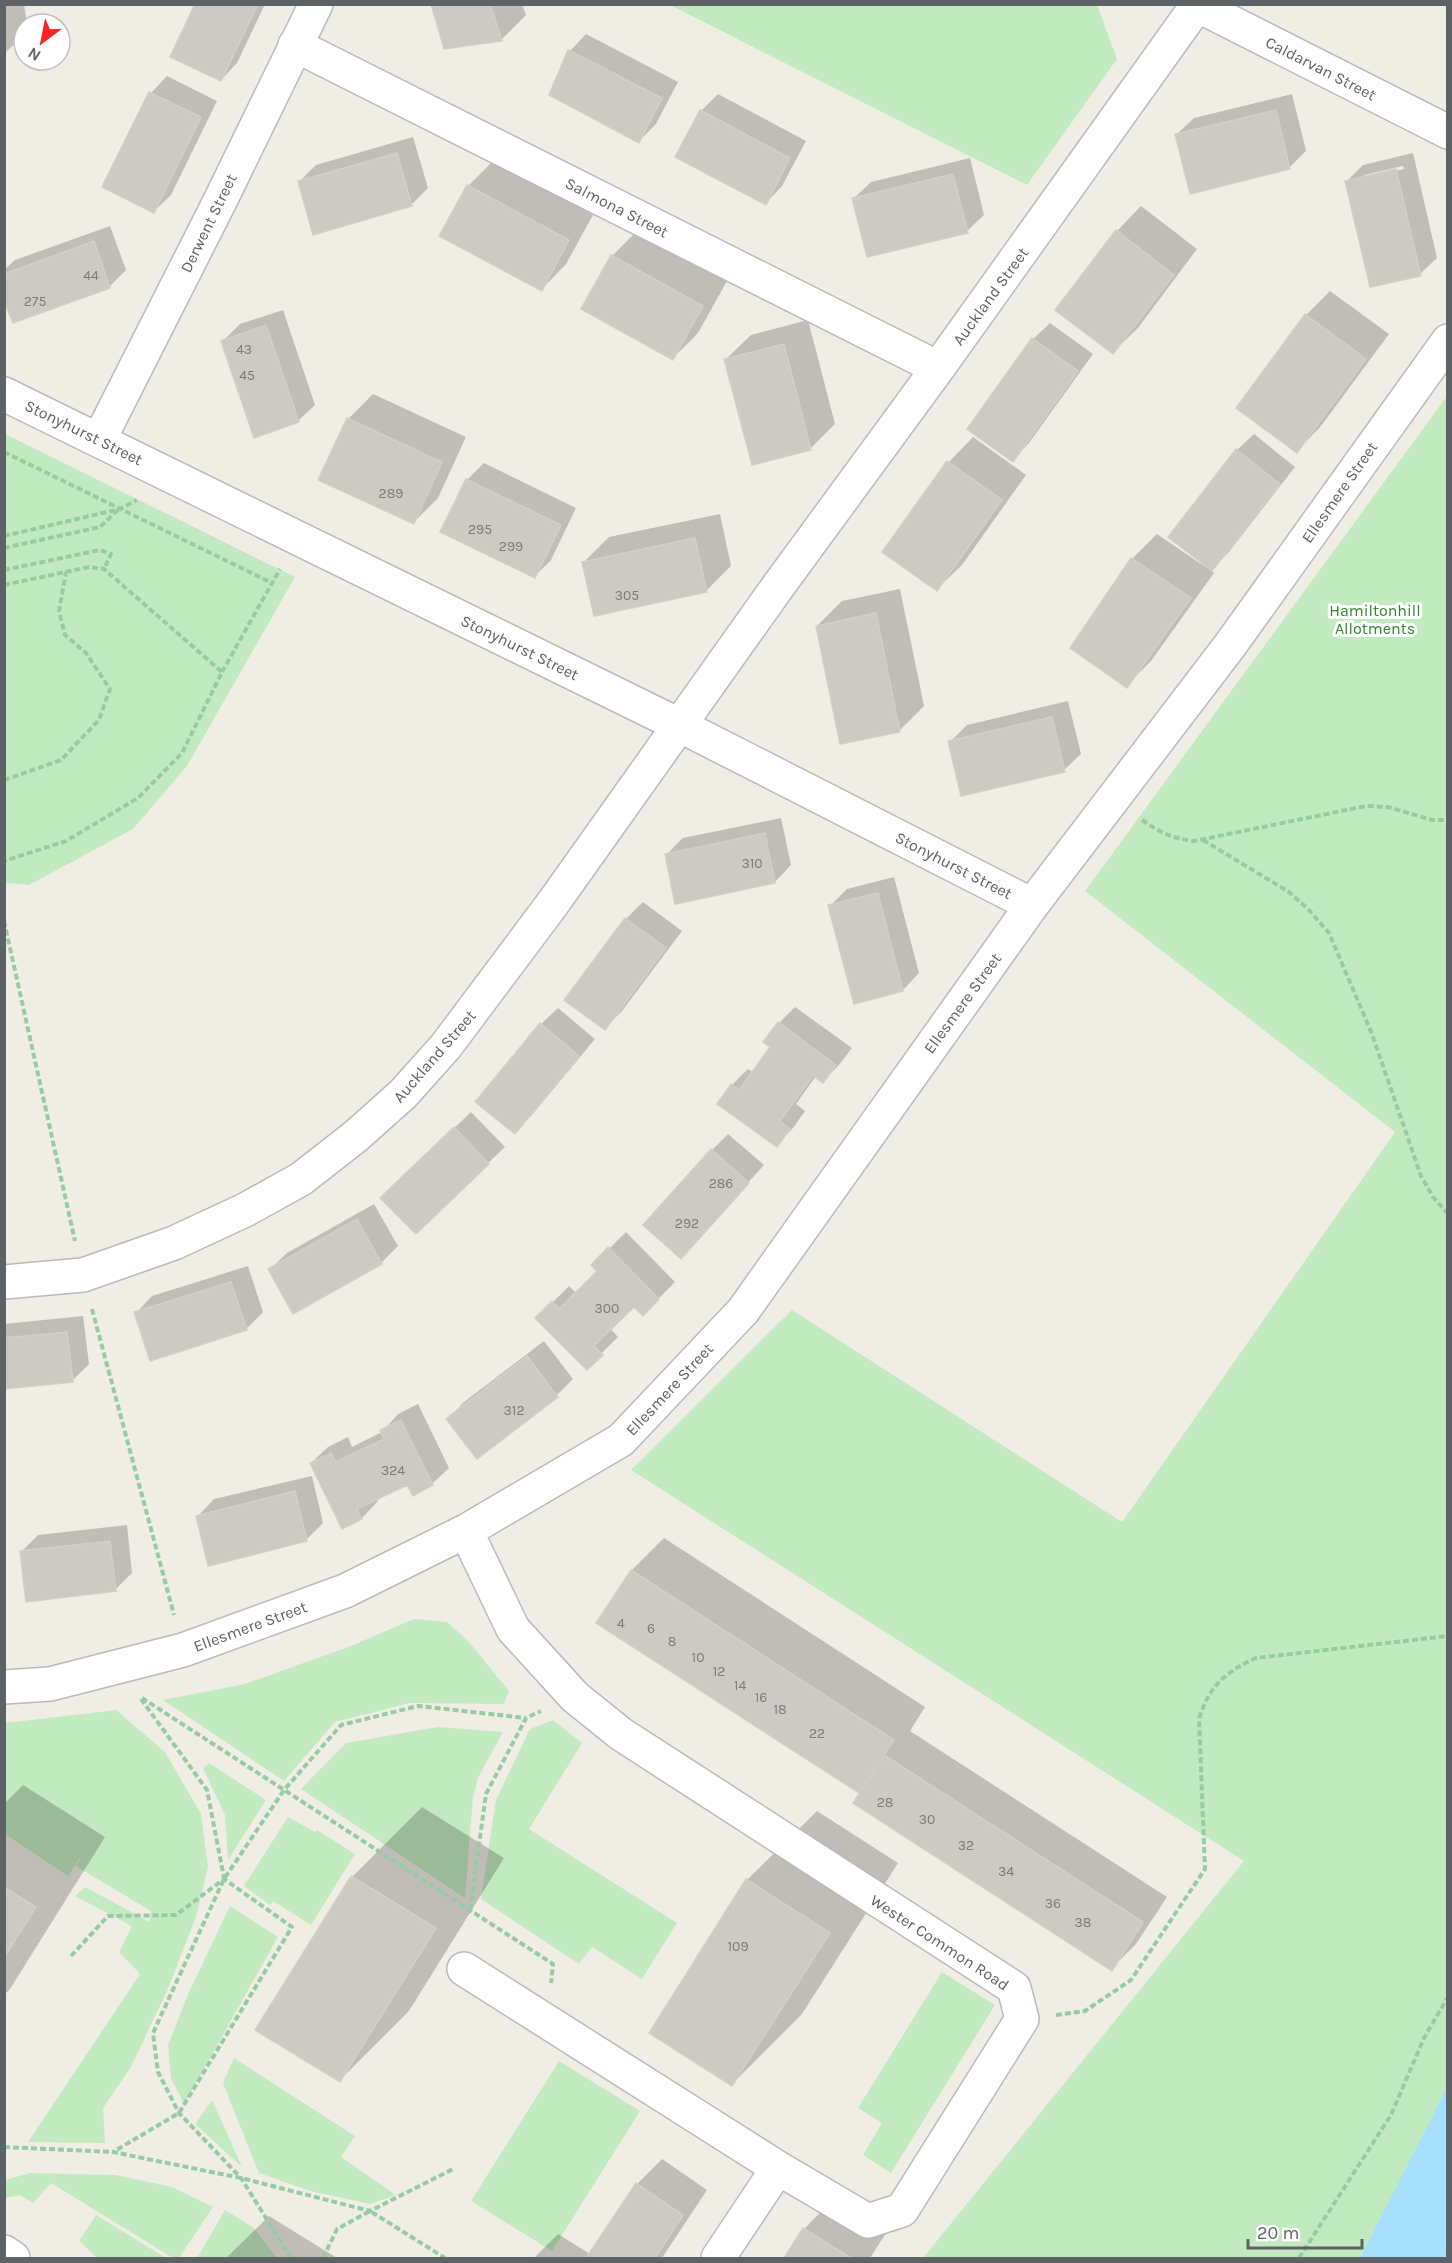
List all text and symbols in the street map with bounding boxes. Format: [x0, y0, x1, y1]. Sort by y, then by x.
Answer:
north arrow [12, 12, 72, 72]
street label: Caldarvan Street [1262, 32, 1379, 104]
text: N [24, 43, 44, 65]
street label: Derwent Street [176, 171, 241, 276]
street label: Salmona Street [562, 173, 671, 242]
street label: Auckland Street [949, 244, 1032, 349]
house number: 44 [83, 267, 99, 284]
house number: 275 [24, 293, 46, 310]
house number: 43 [236, 341, 252, 358]
house number: 45 [239, 367, 255, 384]
street label: Stonyhurst Street [22, 396, 146, 469]
street label: Ellesmere Street [1297, 438, 1381, 547]
house number: 289 [379, 485, 403, 502]
house number: 295 [468, 521, 492, 538]
house number: 299 [499, 538, 523, 555]
house number: 305 [615, 587, 639, 604]
park label: Hamiltonhill Allotments [1329, 601, 1421, 638]
street label: Stonyhurst Street [458, 611, 582, 684]
street label: Stonyhurst Street [892, 828, 1015, 903]
house number: 310 [741, 855, 763, 872]
street label: Ellesmere Street [920, 949, 1005, 1057]
street label: Auckland Street [389, 1006, 480, 1106]
house number: 286 [709, 1175, 733, 1192]
house number: 292 [675, 1215, 699, 1232]
house number: 300 [595, 1300, 619, 1317]
street label: Ellesmere Street [622, 1339, 717, 1440]
house number: 312 [503, 1402, 525, 1419]
house number: 324 [381, 1462, 405, 1479]
street label: Ellesmere Street [191, 1597, 310, 1656]
house number: 4 [617, 1615, 625, 1632]
house number: 6 [647, 1620, 655, 1637]
house number: 8 [668, 1633, 676, 1650]
house number: 10 [692, 1649, 704, 1666]
house number: 12 [713, 1663, 725, 1680]
house number: 14 [734, 1677, 746, 1694]
house number: 16 [755, 1689, 767, 1706]
house number: 18 [773, 1701, 787, 1718]
house number: 22 [809, 1725, 825, 1742]
house number: 28 [877, 1794, 893, 1811]
house number: 30 [919, 1811, 935, 1828]
house number: 32 [958, 1837, 974, 1854]
house number: 34 [998, 1863, 1014, 1880]
street label: Wester Common Road [867, 1890, 1013, 1994]
house number: 36 [1045, 1895, 1061, 1912]
house number: 38 [1075, 1914, 1091, 1931]
house number: 109 [727, 1938, 749, 1955]
scale bar [1248, 2212, 1362, 2250]
text: 20 m [1257, 2222, 1299, 2244]

